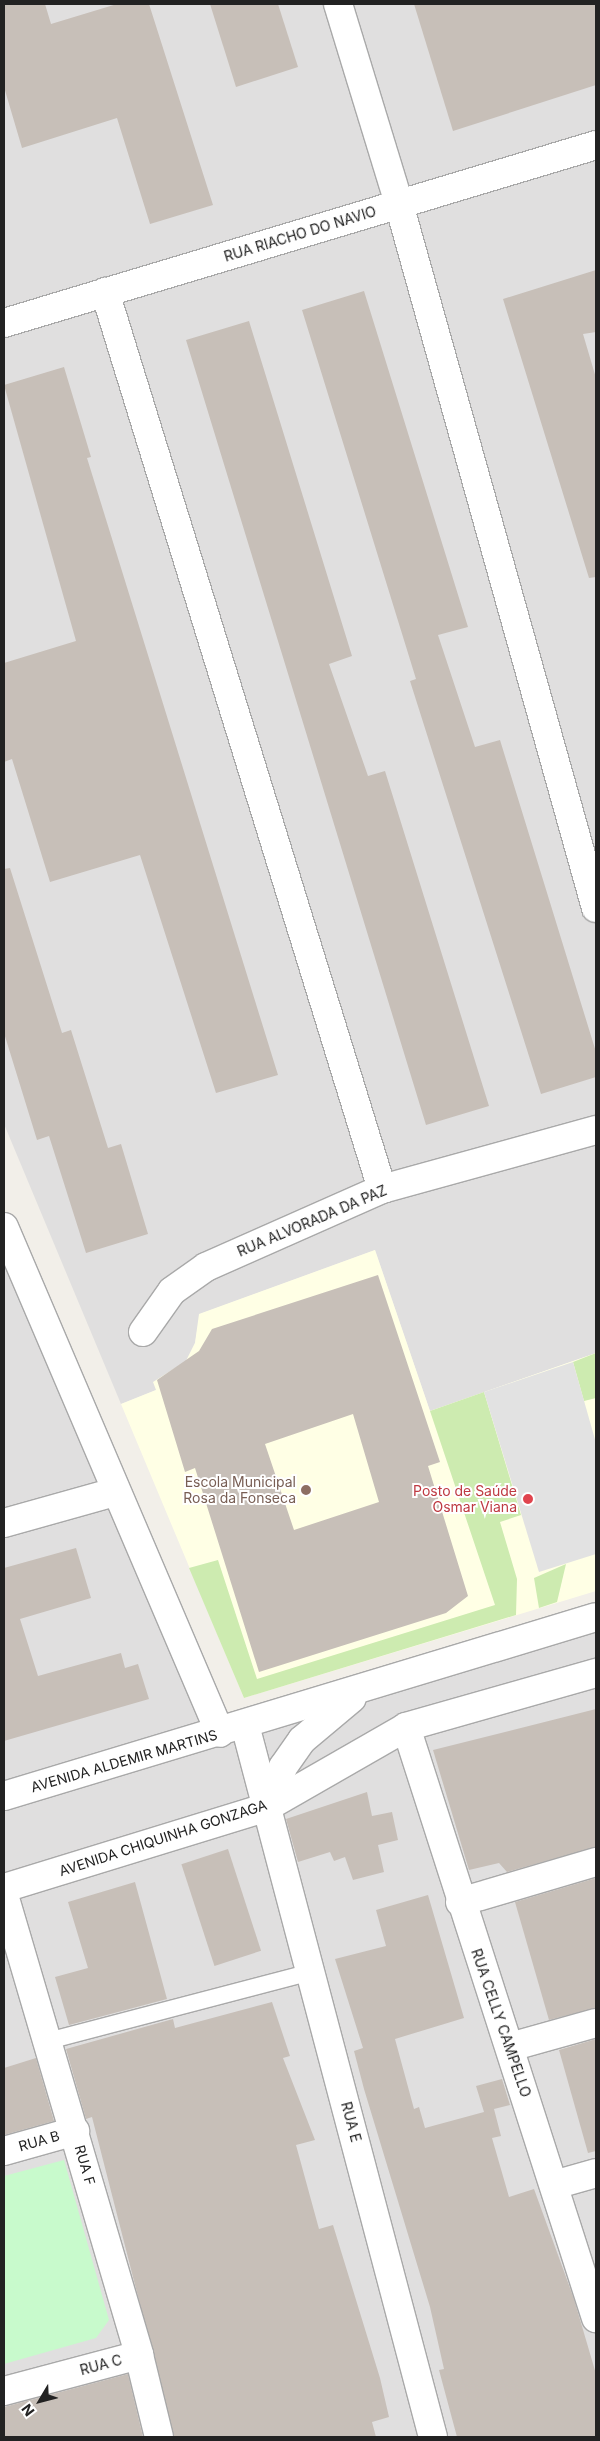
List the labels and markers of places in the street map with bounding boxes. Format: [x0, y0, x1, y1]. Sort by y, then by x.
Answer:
place label: Escola Municipal Rosa da Fonseca [183, 1474, 296, 1506]
place label: Posto de Saúde Osmar Viana [413, 1483, 517, 1515]
marker: Escola Municipal Rosa da Fonseca [300, 1484, 312, 1496]
marker: Posto de Saúde Osmar Viana [521, 1492, 535, 1506]

